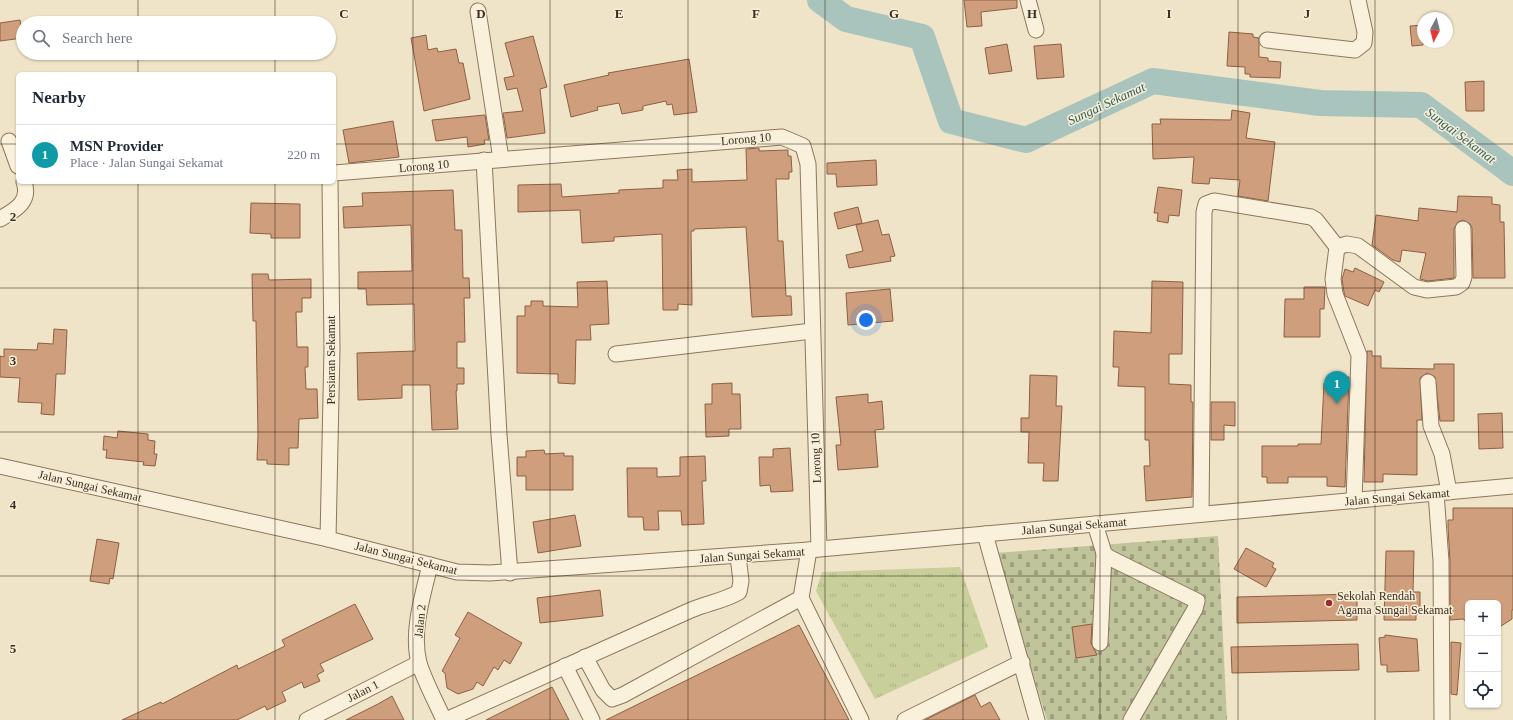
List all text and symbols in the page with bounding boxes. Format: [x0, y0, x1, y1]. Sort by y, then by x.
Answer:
text: C [339, 6, 349, 21]
text: D [476, 6, 486, 21]
text: E [615, 6, 623, 21]
text: F [752, 6, 760, 21]
text: G [889, 6, 899, 21]
text: H [1027, 6, 1037, 21]
text: I [1166, 6, 1172, 21]
text: J [1304, 6, 1311, 21]
north arrow [1417, 12, 1453, 48]
search box [16, 16, 336, 60]
icon: search [30, 27, 52, 49]
text: Search here [62, 30, 132, 46]
water label: Sungai Sekamat [1065, 79, 1148, 128]
text: Nearby [32, 88, 86, 107]
water label: Sungai Sekamat [1423, 104, 1499, 167]
street label: Lorong 10 [720, 130, 772, 148]
text: MSN Provider [70, 138, 163, 154]
text: 1 [42, 147, 48, 162]
text: 220 m [287, 147, 320, 162]
text: Place · Jalan Sungai Sekamat [70, 155, 223, 170]
street label: Lorong 10 [398, 157, 450, 175]
text: 2 [10, 209, 16, 224]
your location [856, 310, 876, 330]
street label: Persiaran Sekamat [324, 315, 338, 404]
text: 3 [10, 353, 17, 368]
pin: 1 [1324, 371, 1350, 404]
street label: Lorong 10 [808, 433, 824, 483]
street label: Jalan Sungai Sekamat [37, 467, 144, 505]
street label: Jalan Sungai Sekamat [1344, 485, 1451, 509]
text: 4 [10, 497, 17, 512]
street label: Jalan Sungai Sekamat [1021, 514, 1128, 538]
street label: Jalan Sungai Sekamat [353, 538, 459, 578]
street label: Jalan Sungai Sekamat [699, 544, 806, 566]
place label: Sekolah Rendah Agama Sungai Sekamat [1337, 589, 1453, 617]
marker: Sekolah Rendah Agama Sungai Sekamat [1324, 598, 1334, 608]
map controls [1465, 600, 1501, 708]
button: + [1465, 600, 1501, 636]
street label: Jalan 2 [411, 604, 429, 638]
button: − [1465, 636, 1501, 672]
text: 5 [10, 641, 17, 656]
button: locate [1465, 672, 1501, 708]
street label: Jalan 1 [345, 677, 381, 705]

